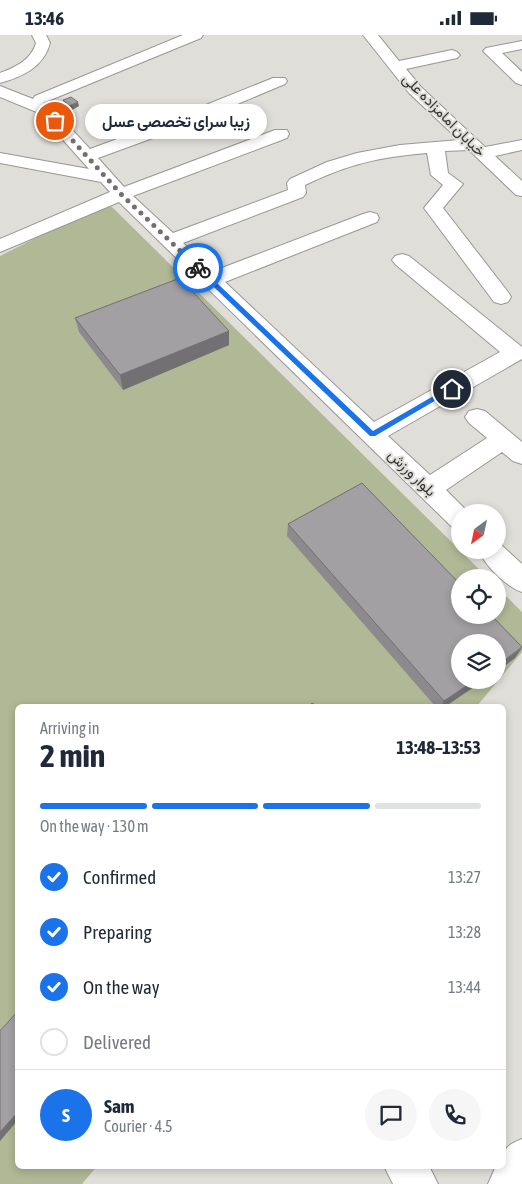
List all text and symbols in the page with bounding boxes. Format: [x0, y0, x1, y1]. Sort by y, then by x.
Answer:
text: 13:46 [25, 7, 64, 29]
street label: خیابان امامزاده علی [398, 70, 489, 161]
pin [34, 100, 76, 142]
callout: زیبا سرای تخصصی عسل [85, 103, 268, 139]
icon: bag [41, 107, 69, 135]
text: زیبا سرای تخصصی عسل [102, 112, 250, 130]
courier [173, 243, 223, 293]
icon: bike [184, 254, 212, 282]
pin [431, 368, 473, 410]
icon: home [438, 375, 466, 403]
street label: بلوار ورزش [384, 446, 440, 501]
north arrow [451, 504, 506, 559]
map controls [451, 504, 506, 689]
button: locate [451, 569, 506, 624]
button: layers [451, 634, 506, 689]
text: Arriving in [40, 719, 100, 737]
text: 13:48–13:53 [396, 736, 481, 758]
text: 2 min [40, 737, 105, 774]
text: On the way · 130 m [40, 817, 149, 835]
icon: check [40, 863, 68, 891]
text: Confirmed [83, 866, 156, 888]
text: 13:27 [448, 868, 481, 886]
icon: check [40, 918, 68, 946]
text: Preparing [83, 921, 152, 943]
text: 13:28 [448, 923, 481, 941]
icon: check [40, 973, 68, 1001]
text: On the way [83, 976, 160, 998]
text: 13:44 [448, 978, 481, 996]
text: Delivered [83, 1031, 151, 1053]
button: chat [365, 1089, 417, 1141]
button: phone [429, 1089, 481, 1141]
text: Sam [104, 1095, 135, 1117]
text: S [62, 1104, 70, 1126]
text: Courier · 4.5 [104, 1117, 173, 1135]

